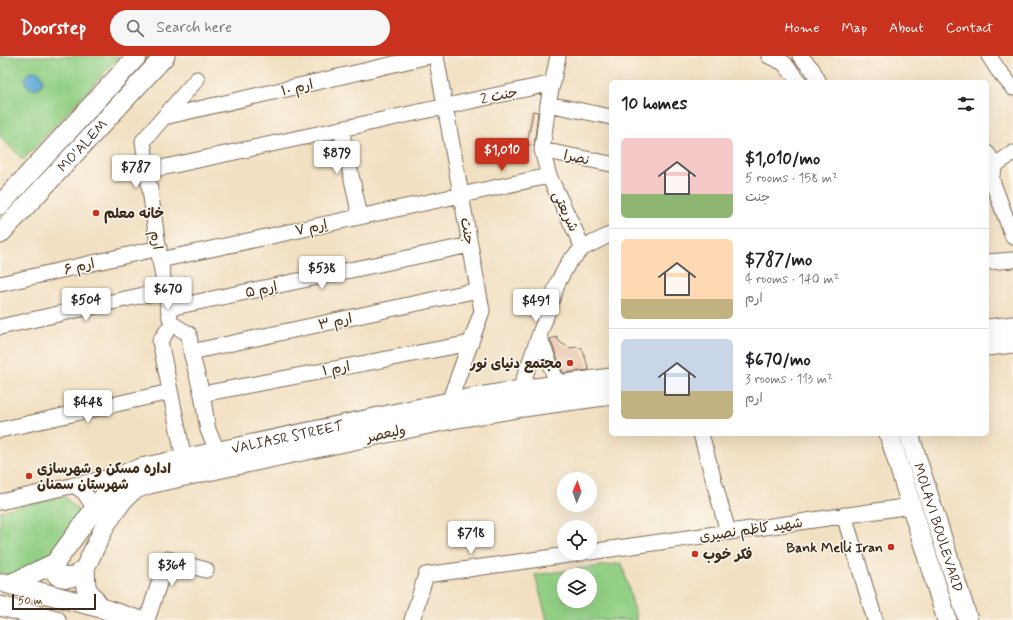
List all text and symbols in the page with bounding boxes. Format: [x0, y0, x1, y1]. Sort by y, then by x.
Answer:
search box [110, 10, 390, 46]
text: Doorstep [20, 16, 86, 41]
icon: search [124, 17, 146, 39]
text: Search here [156, 18, 232, 38]
text: Home [785, 19, 819, 37]
text: Map [841, 19, 867, 37]
text: About [889, 19, 924, 37]
text: Contact [946, 19, 993, 37]
street label: ارم ۱۰ [279, 76, 315, 101]
street label: جنت 2 [479, 83, 520, 109]
text: 10 homes [621, 93, 687, 115]
icon: filters [955, 93, 977, 115]
street label: MO'ALEM [54, 116, 112, 176]
pin: $1,010 [469, 138, 535, 172]
pin: $879 [313, 141, 361, 175]
text: $1,010 [484, 142, 520, 159]
text: $879 [323, 145, 351, 162]
street label: نصرا [562, 146, 592, 170]
text: $1,010/mo [745, 148, 820, 170]
icon: home [653, 154, 701, 202]
pin: $787 [112, 155, 160, 189]
text: $787 [121, 159, 151, 176]
text: 5 rooms · 158 m² [745, 170, 838, 187]
street label: شریعتی [548, 188, 582, 235]
text: جنت [745, 189, 770, 206]
place label: خانه معلم [104, 205, 164, 224]
marker: خانه معلم [91, 208, 101, 218]
street label: اِرم ۷ [293, 216, 330, 241]
street label: جنت [456, 216, 478, 246]
street label: ارم [145, 229, 166, 251]
text: $787/mo [745, 249, 812, 271]
street label: ارم ۶ [62, 255, 97, 280]
icon: home [653, 255, 701, 303]
pin: $538 [298, 256, 346, 290]
text: $538 [308, 260, 336, 277]
text: 4 rooms · 140 m² [745, 271, 839, 288]
pin: $670 [144, 277, 192, 311]
street label: اِرم ۵ [243, 278, 280, 303]
text: $670 [154, 281, 182, 298]
pin: $504 [62, 288, 110, 322]
pin: $491 [512, 289, 560, 323]
text: ارم [745, 290, 763, 307]
text: $504 [71, 292, 101, 309]
text: $491 [522, 293, 550, 310]
street label: ارم ۳ [317, 310, 354, 335]
text: $670/mo [745, 349, 811, 371]
place label: مجتمع دنیای نور [469, 355, 562, 373]
icon: home [653, 355, 701, 403]
street label: ارم ۱ [321, 357, 352, 381]
marker: مجتمع دنیای نور [565, 358, 575, 368]
text: 3 rooms · 113 m² [745, 371, 833, 388]
pin: $448 [64, 390, 112, 424]
text: ارم [745, 390, 763, 407]
text: $448 [73, 394, 103, 411]
street label: VALIASR STREET [230, 417, 346, 458]
street label: ولیعصر [364, 421, 407, 447]
place label: اداره مسکن و شهرسازی شهرستان سمنان [37, 460, 171, 494]
street label: MOLAVI BOULEVARD [909, 461, 967, 594]
marker: اداره مسکن و شهرسازی شهرستان سمنان [24, 471, 34, 481]
north arrow [557, 472, 597, 512]
map controls [557, 472, 597, 608]
street label: شهید کاظم نصیری [698, 514, 804, 547]
button: locate [557, 520, 597, 560]
pin: $718 [447, 521, 495, 555]
text: $718 [457, 525, 485, 542]
place label: Bank Melli Iran [786, 539, 883, 557]
marker: Bank Melli Iran [886, 542, 896, 552]
place label: فکر خوب [703, 546, 752, 564]
marker: فکر خوب [690, 549, 700, 559]
pin: $364 [148, 553, 196, 587]
text: $364 [158, 557, 186, 574]
button: layers [557, 568, 597, 608]
scale bar [12, 592, 96, 611]
text: 50 m [18, 594, 43, 608]

